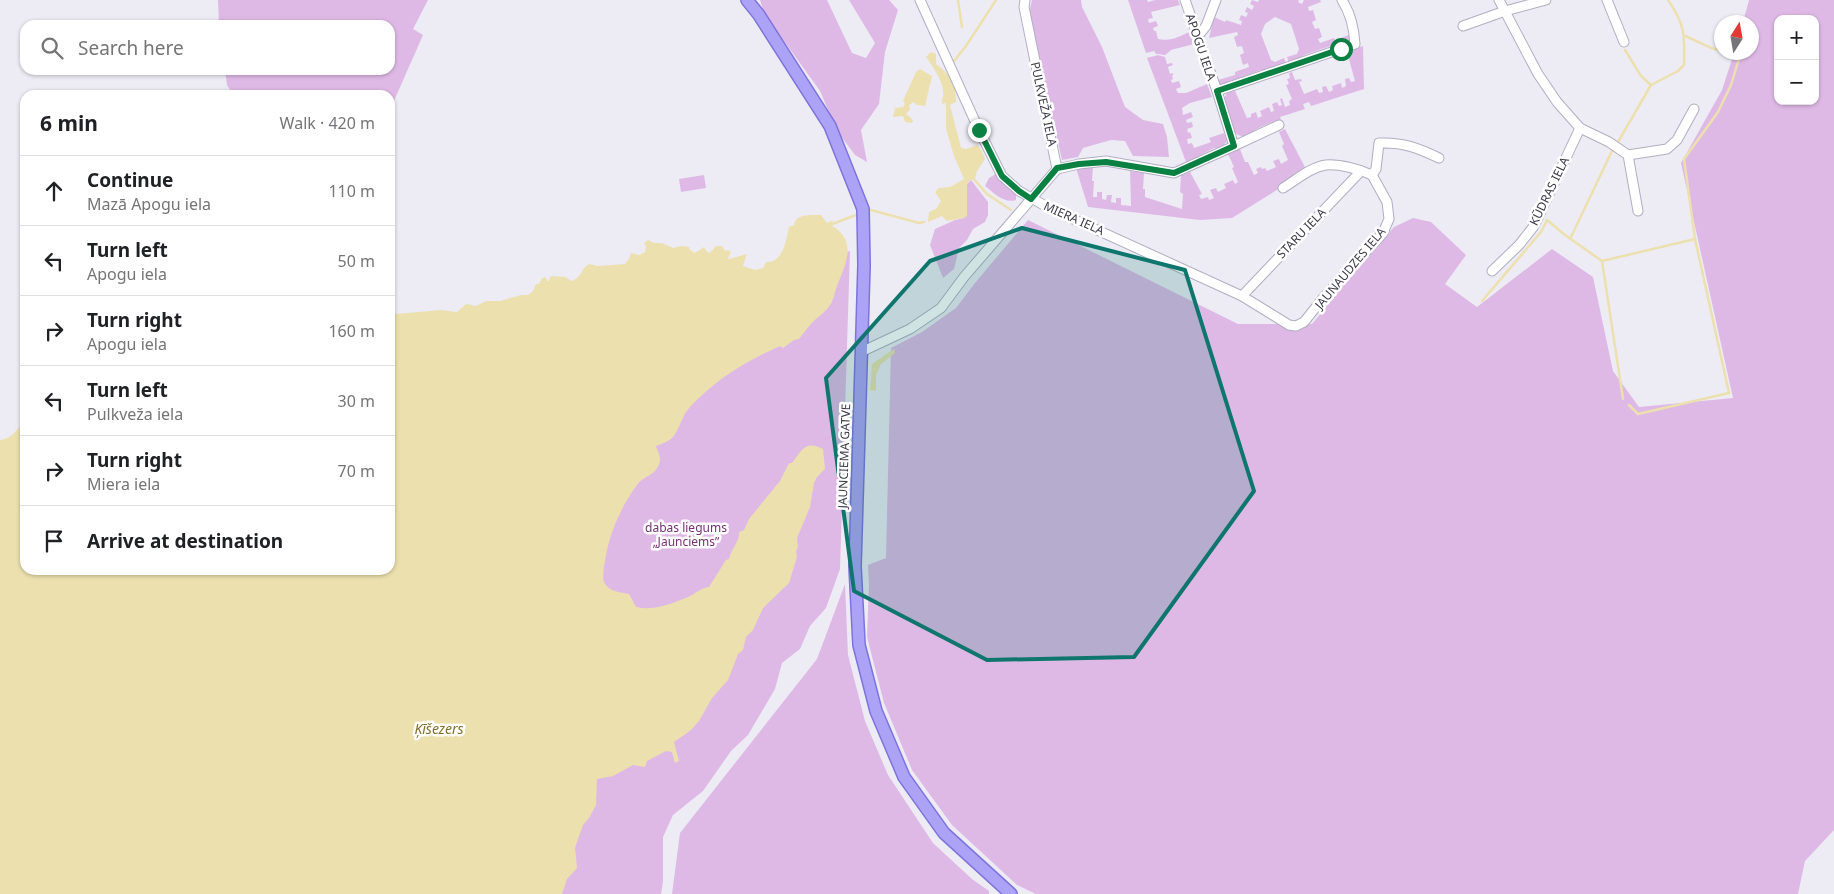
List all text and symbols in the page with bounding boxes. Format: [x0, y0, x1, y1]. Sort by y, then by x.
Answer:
street label: APOGU IELA [1182, 11, 1220, 83]
north arrow [1714, 15, 1759, 60]
map controls [1774, 15, 1819, 105]
button: + [1774, 15, 1819, 60]
search box [20, 20, 395, 75]
icon: search [38, 34, 66, 62]
text: Search here [78, 35, 184, 61]
route start [1330, 38, 1353, 61]
street label: PULKVEŽA IELA [1027, 60, 1061, 148]
button: − [1774, 60, 1819, 105]
text: 6 min [40, 109, 98, 137]
text: Walk · 420 m [280, 112, 375, 134]
route end [968, 119, 991, 142]
street label: KŪDRAS IELA [1525, 153, 1573, 228]
text: Continue [87, 167, 173, 193]
icon: ahead [40, 177, 68, 205]
text: 110 m [328, 180, 375, 202]
text: Mazā Apogu iela [87, 193, 211, 215]
street label: MIERA IELA [1041, 197, 1107, 239]
street label: STARU IELA [1273, 204, 1330, 262]
street label: JAUNAUDZES IELA [1310, 223, 1389, 313]
text: Turn left [87, 237, 168, 263]
icon: left [40, 247, 68, 275]
text: 50 m [338, 250, 375, 272]
text: Apogu iela [87, 263, 167, 285]
text: Turn right [87, 307, 182, 333]
icon: right [40, 317, 68, 345]
text: 160 m [328, 320, 375, 342]
text: Apogu iela [87, 333, 167, 355]
text: Turn left [87, 377, 168, 403]
icon: left [40, 387, 68, 415]
text: 30 m [338, 390, 375, 412]
text: Pulkveža iela [87, 403, 183, 425]
street label: JAUNCIEMA GATVE [834, 403, 854, 510]
text: Turn right [87, 447, 182, 473]
icon: right [40, 457, 68, 485]
text: 70 m [338, 460, 375, 482]
text: Miera iela [87, 473, 160, 495]
park label: dabas liegums „Jaunciems” [645, 519, 727, 550]
icon: arrive [40, 527, 68, 555]
text: Arrive at destination [87, 528, 283, 554]
water label: Ķīšezers [414, 719, 464, 738]

